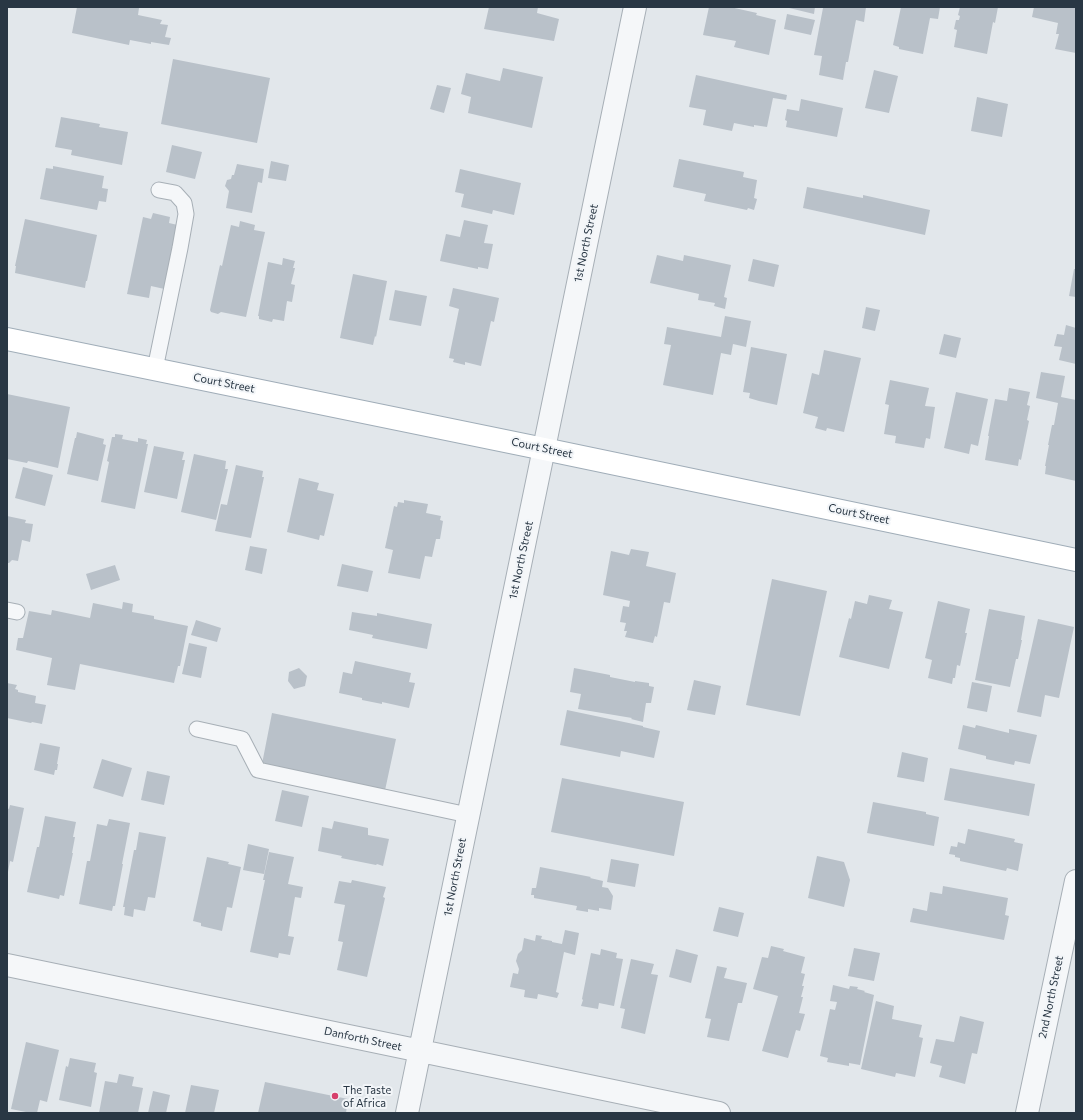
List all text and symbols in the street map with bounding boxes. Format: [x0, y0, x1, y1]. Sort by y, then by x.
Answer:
street label: 1st North Street [571, 203, 601, 283]
street label: Court Street [192, 371, 256, 395]
street label: Court Street [510, 435, 574, 461]
street label: Court Street [827, 501, 891, 527]
street label: 1st North Street [506, 520, 536, 600]
street label: 1st North Street [441, 837, 469, 917]
street label: 2nd North Street [1036, 954, 1066, 1040]
street label: Danforth Street [323, 1024, 403, 1054]
place label: The Taste of Africa [343, 1083, 391, 1109]
marker: The Taste of Africa [330, 1091, 340, 1101]

